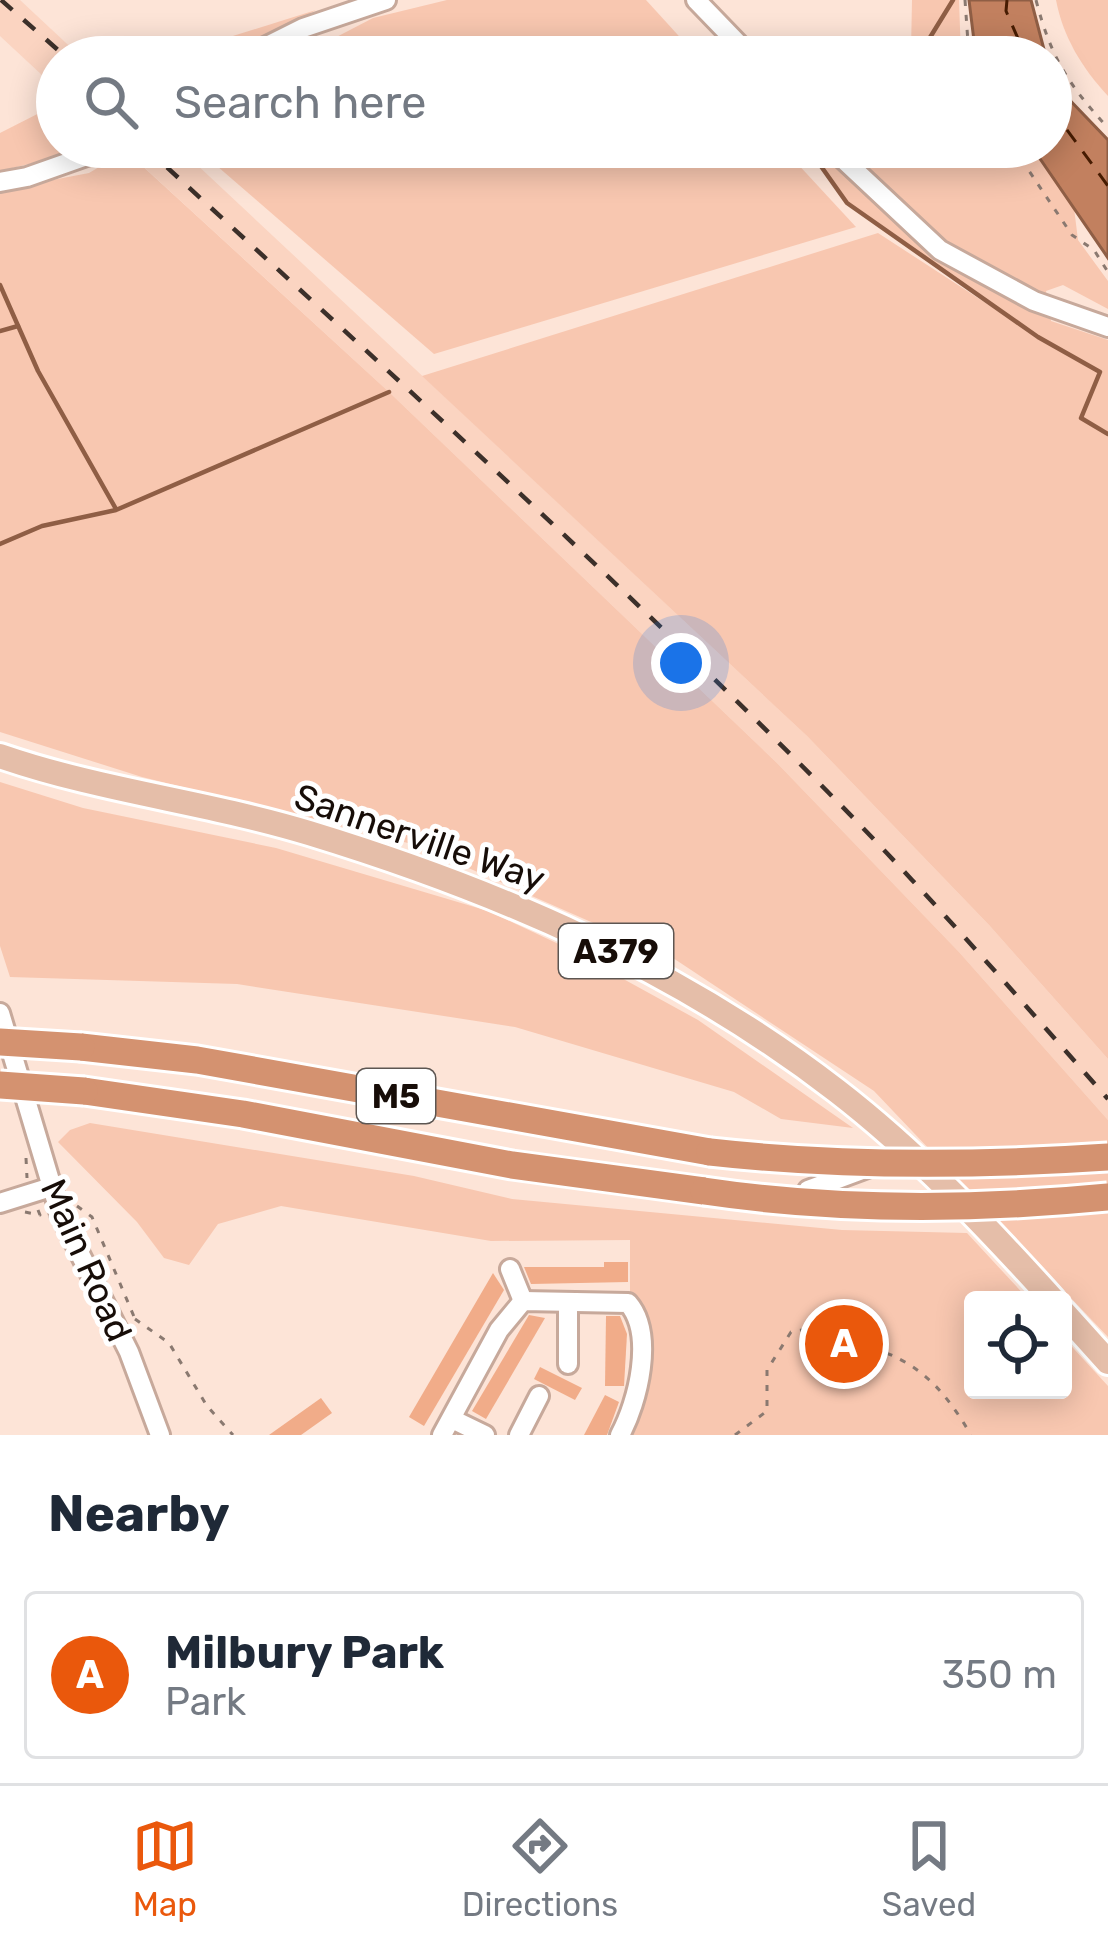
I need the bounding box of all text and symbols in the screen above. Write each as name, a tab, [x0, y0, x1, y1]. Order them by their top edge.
search box	[36, 36, 1072, 168]
icon: search	[78, 69, 144, 135]
text: Search here	[174, 76, 426, 129]
your location	[651, 633, 711, 693]
street label: Sannerville Way	[289, 775, 551, 900]
road number: A379	[559, 924, 673, 978]
road number: M5	[357, 1069, 435, 1123]
street label: Main Road	[32, 1172, 141, 1348]
map controls	[964, 1291, 1072, 1399]
button: locate	[964, 1291, 1072, 1399]
pin: A	[805, 1299, 883, 1389]
text: Nearby	[48, 1483, 230, 1544]
text: Milbury Park	[165, 1626, 444, 1679]
text: A	[76, 1652, 104, 1698]
text: 350 m	[941, 1652, 1057, 1698]
text: Park	[165, 1679, 246, 1725]
tab: Map	[132, 1813, 198, 1924]
tab: Directions	[462, 1813, 618, 1924]
tab: Saved	[882, 1813, 976, 1924]

